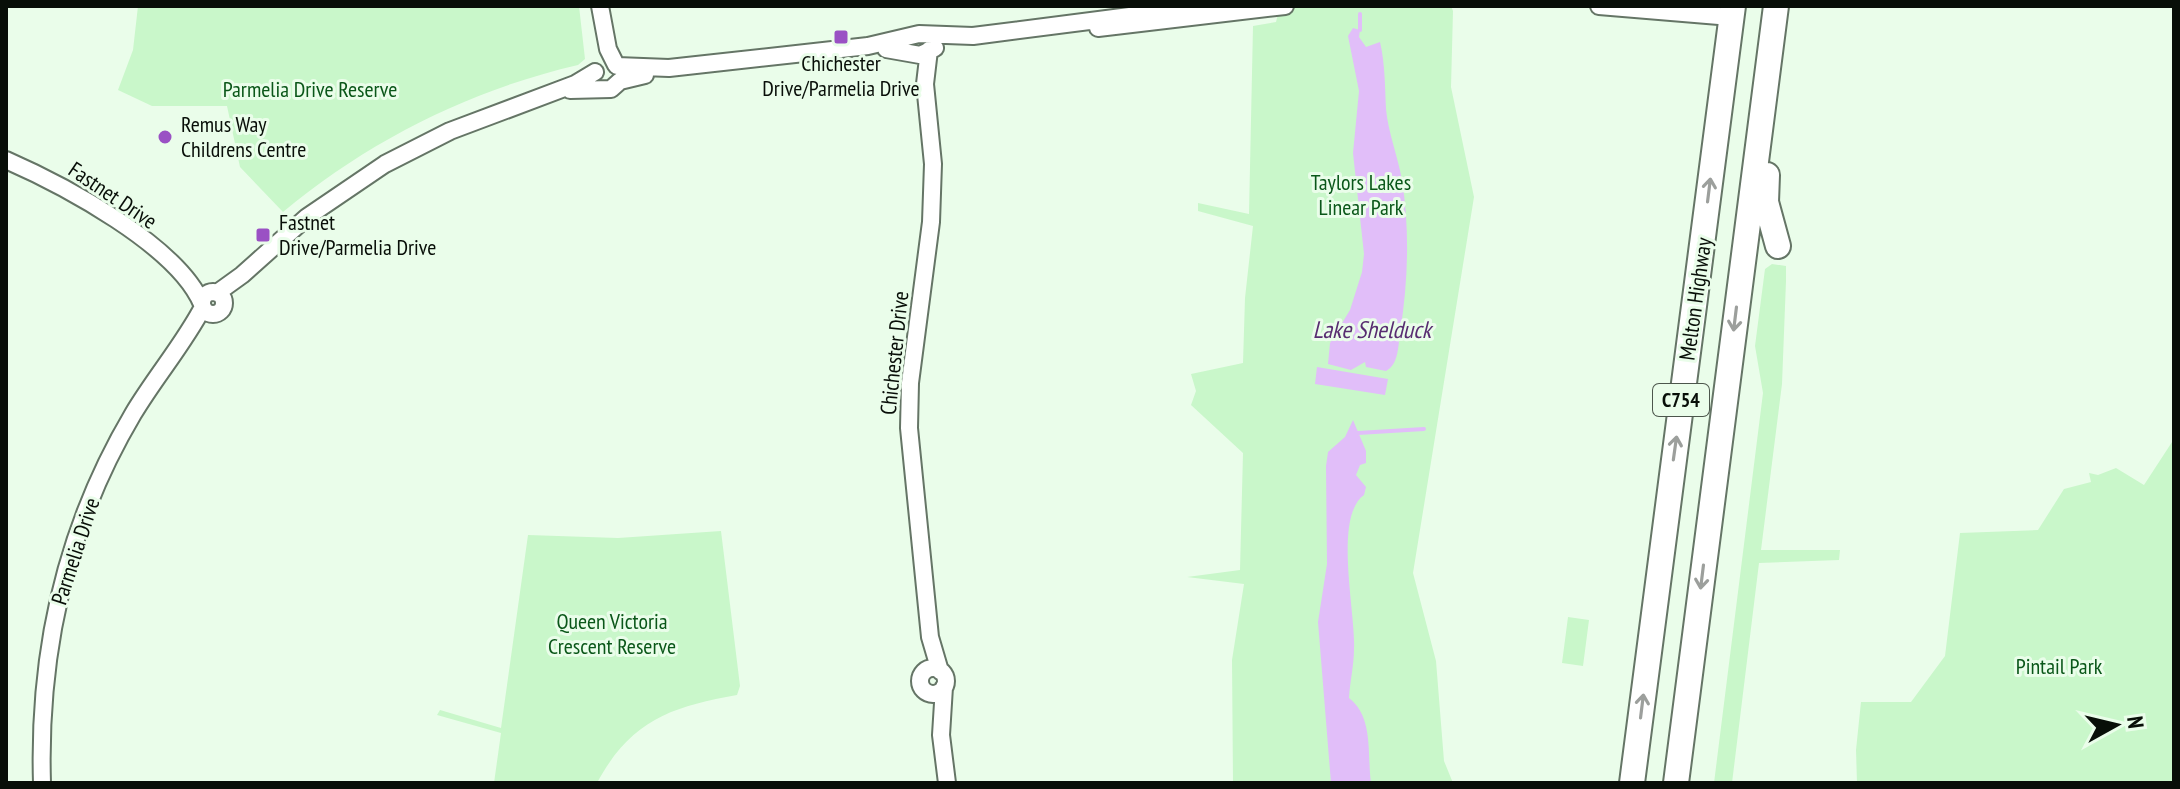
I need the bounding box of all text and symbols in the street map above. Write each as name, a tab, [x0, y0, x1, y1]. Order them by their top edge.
marker: Chichester Drive/Parmelia Drive	[832, 28, 850, 46]
place label: Chichester Drive/Parmelia Drive	[762, 49, 920, 102]
park label: Parmelia Drive Reserve	[223, 75, 397, 103]
place label: Remus Way Childrens Centre	[181, 110, 306, 163]
marker: Remus Way Childrens Centre	[156, 128, 174, 146]
street label: Fastnet Drive	[63, 155, 163, 235]
park label: Taylors Lakes Linear Park	[1311, 168, 1411, 221]
one-way arrow	[1702, 178, 1717, 203]
place label: Fastnet Drive/Parmelia Drive	[279, 208, 436, 261]
marker: Fastnet Drive/Parmelia Drive	[254, 226, 272, 244]
street label: Melton Highway	[1673, 235, 1718, 362]
street label: Chichester Drive	[874, 290, 914, 416]
one-way arrow	[1728, 305, 1743, 332]
water label: Lake Shelduck	[1313, 314, 1434, 345]
road number: C754	[1653, 384, 1709, 416]
one-way arrow	[1668, 436, 1683, 461]
street label: Parmelia Drive	[45, 494, 105, 608]
one-way arrow	[1695, 563, 1710, 590]
park label: Queen Victoria Crescent Reserve	[548, 607, 676, 660]
park label: Pintail Park	[2016, 652, 2103, 680]
north arrow	[2076, 685, 2156, 765]
one-way arrow	[1635, 693, 1650, 719]
text: N	[2121, 714, 2150, 730]

